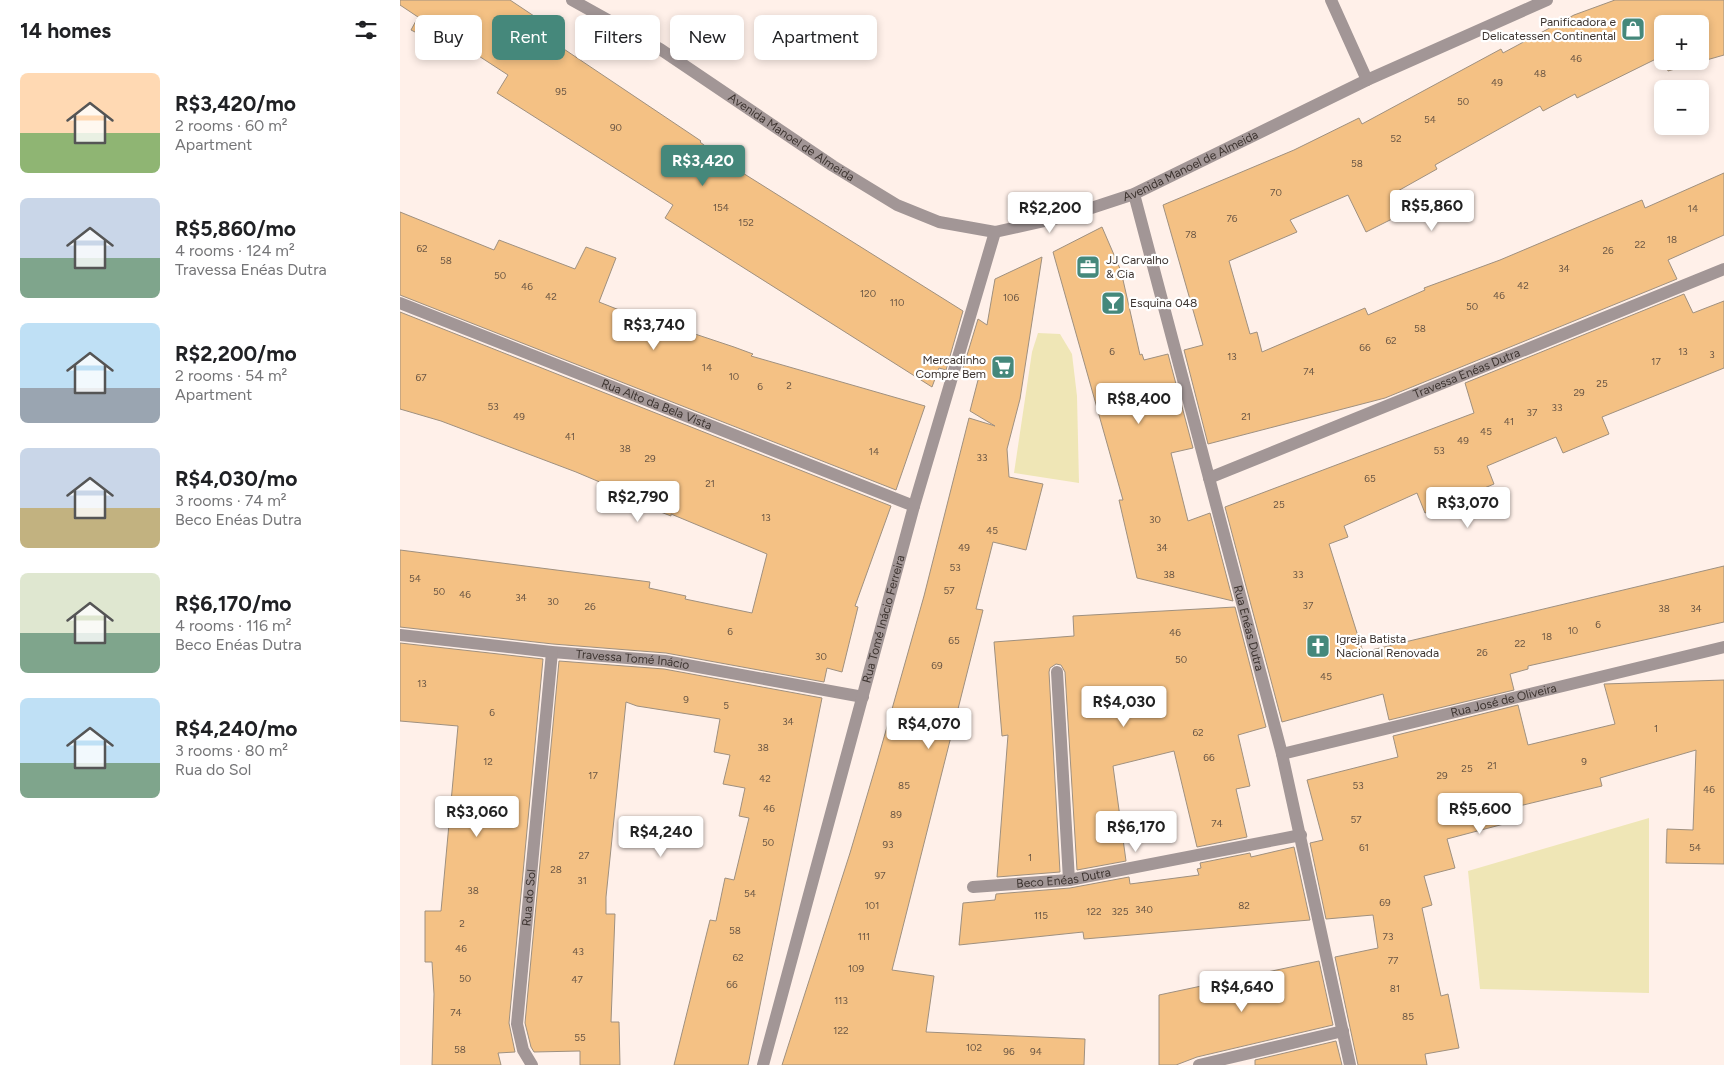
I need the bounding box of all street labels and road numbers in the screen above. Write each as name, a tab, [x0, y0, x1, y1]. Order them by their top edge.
street label: Avenida Manoel de Almeida	[726, 90, 857, 184]
street label: Avenida Manoel de Almeida	[1121, 127, 1260, 204]
street label: Travessa Enéas Dutra	[1411, 346, 1522, 401]
street label: Rua Alto da Bela Vista	[599, 376, 714, 433]
street label: Rua Tomé Inácio Ferreira	[860, 553, 907, 684]
street label: Rua Enéas Dutra	[1231, 584, 1267, 672]
street label: Travessa Tomé Inácio	[575, 647, 691, 672]
street label: Rua José de Oliveira	[1449, 681, 1558, 720]
street label: Beco Enéas Dutra	[1016, 865, 1112, 891]
street label: Rua do Sol	[519, 869, 539, 927]

